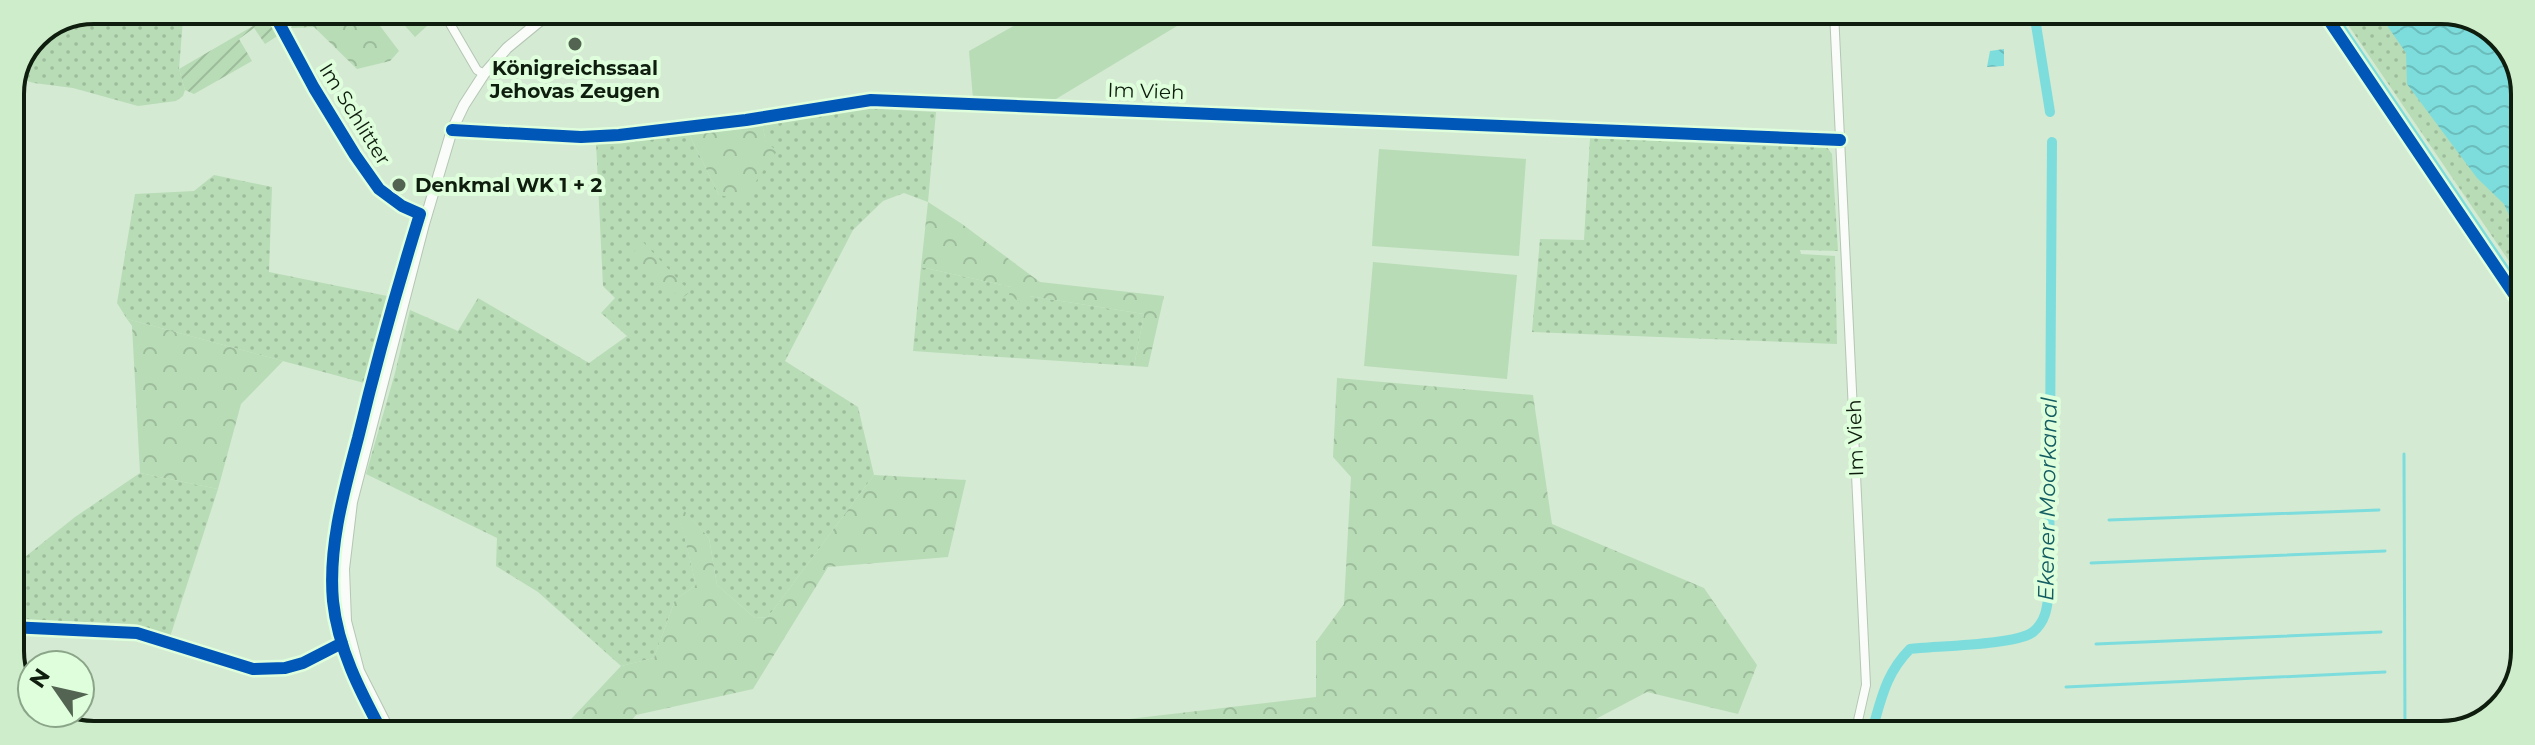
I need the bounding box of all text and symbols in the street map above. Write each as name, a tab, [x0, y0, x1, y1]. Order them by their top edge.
marker: Königreichssaal Jehovas Zeugen	[566, 35, 584, 53]
place label: Königreichssaal Jehovas Zeugen	[489, 56, 660, 103]
street label: Im Schlitter	[314, 59, 396, 169]
street label: Im Vieh	[1107, 78, 1185, 104]
place label: Denkmal WK 1 + 2	[415, 173, 603, 197]
marker: Denkmal WK 1 + 2	[390, 176, 408, 194]
water label: Ekener Moorkanal	[2032, 397, 2063, 601]
street label: Im Vieh	[1842, 399, 1868, 477]
north arrow	[16, 649, 96, 729]
text: N	[24, 663, 56, 693]

